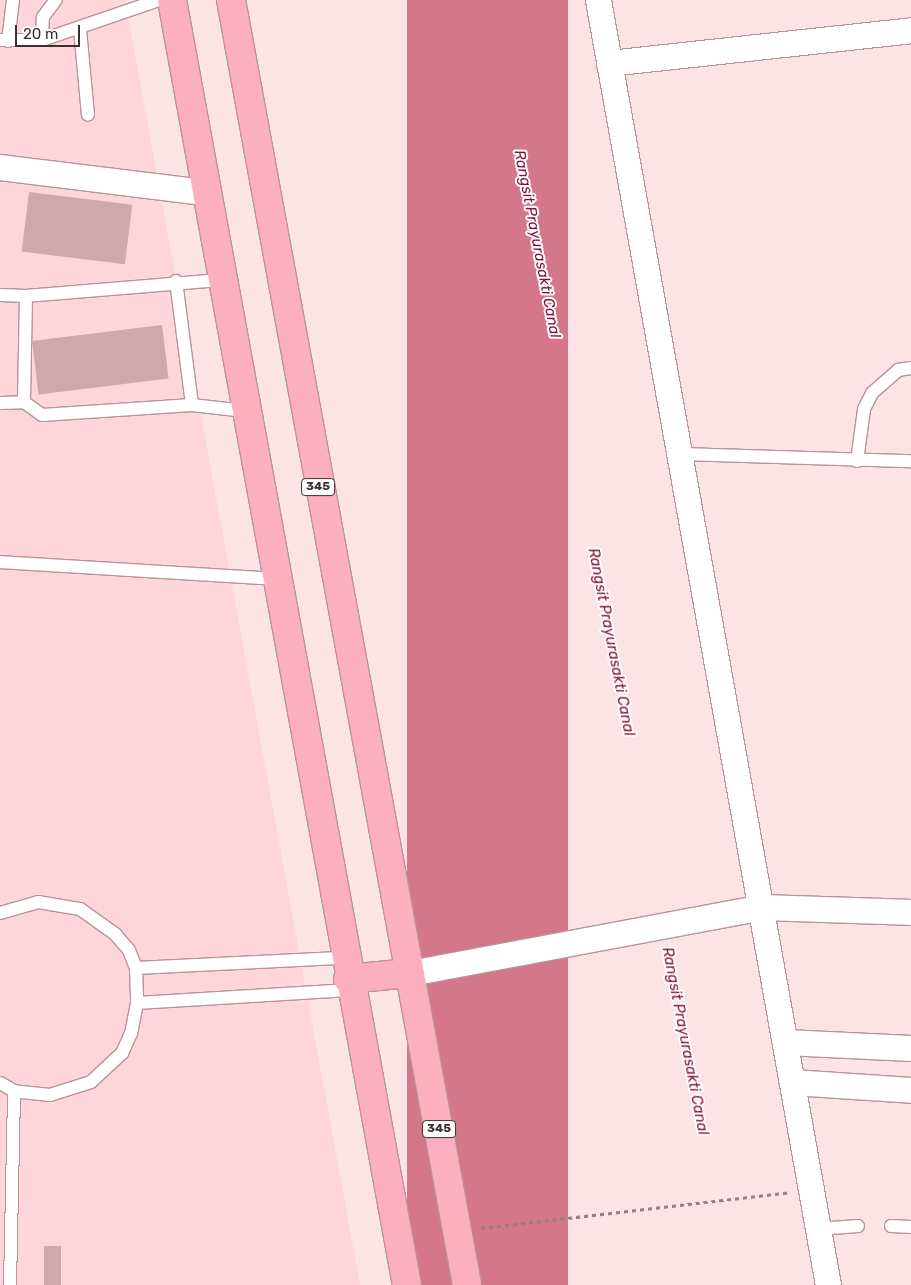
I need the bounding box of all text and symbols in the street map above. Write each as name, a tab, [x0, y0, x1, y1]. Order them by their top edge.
scale bar	[18, 15, 82, 47]
text: 20 m	[23, 25, 58, 43]
water label: Rangsit Prayurasakti Canal	[510, 148, 564, 340]
road number: 345	[300, 478, 336, 497]
water label: Rangsit Prayurasakti Canal	[584, 546, 638, 738]
water label: Rangsit Prayurasakti Canal	[658, 945, 712, 1137]
road number: 345	[422, 1120, 456, 1138]

